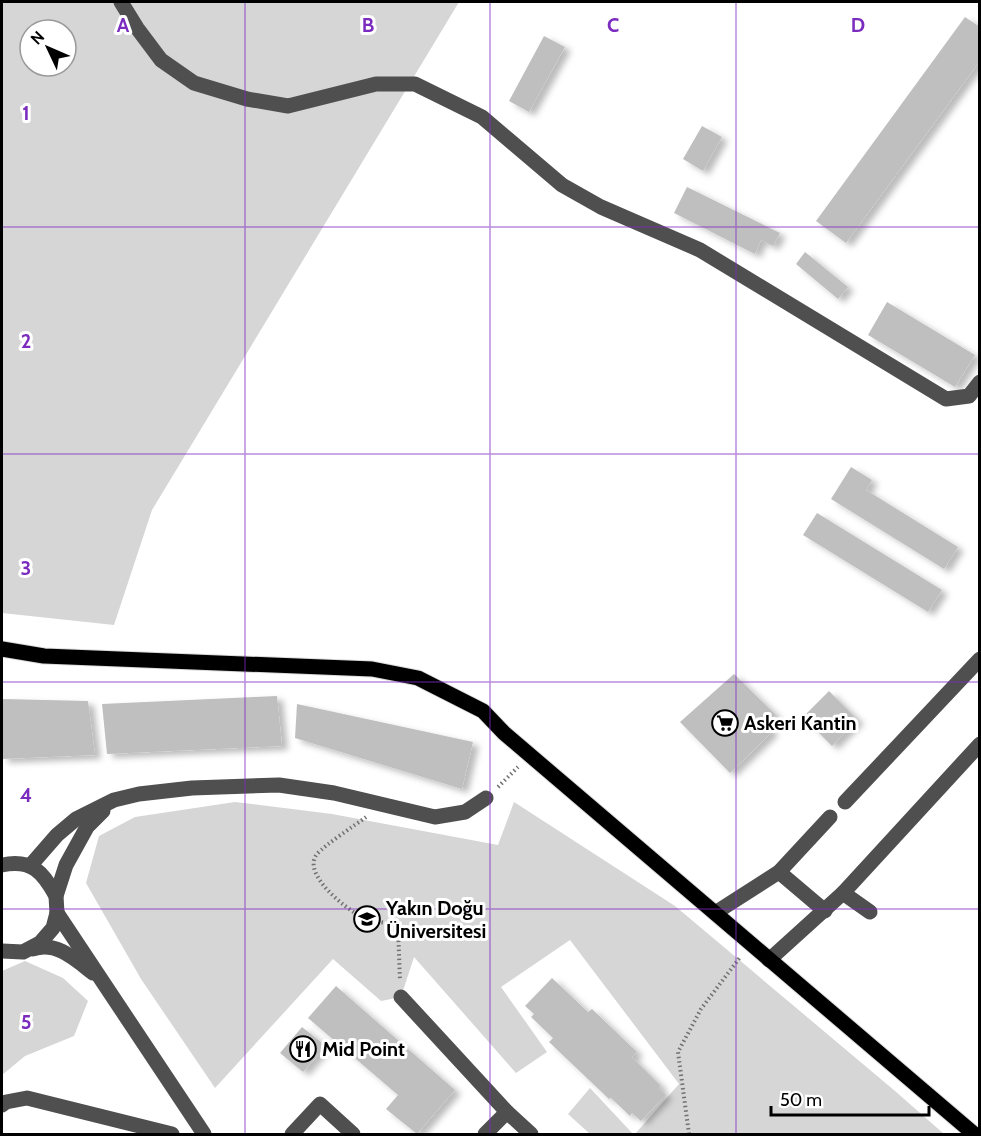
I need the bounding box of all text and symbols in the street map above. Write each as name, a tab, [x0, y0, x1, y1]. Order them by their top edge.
text: A	[117, 13, 130, 37]
text: B	[362, 13, 374, 37]
text: C	[607, 13, 619, 37]
text: D	[851, 13, 865, 37]
north arrow	[18, 18, 78, 78]
text: N	[27, 27, 48, 49]
text: 1	[22, 101, 30, 125]
text: 2	[21, 329, 31, 353]
text: 3	[21, 556, 31, 580]
supermarket icon: Askeri Kantin	[710, 708, 740, 738]
place label: Askeri Kantin	[744, 711, 856, 735]
text: 4	[20, 783, 32, 807]
place label: Yakın Doğu Üniversitesi	[385, 896, 486, 943]
school or university icon: Yakın Doğu Üniversitesi	[352, 904, 382, 934]
text: 5	[21, 1010, 31, 1034]
restaurant icon: Mid Point	[288, 1034, 318, 1064]
place label: Mid Point	[322, 1037, 405, 1061]
scale bar	[771, 1079, 928, 1117]
text: 50 m	[780, 1089, 822, 1111]

